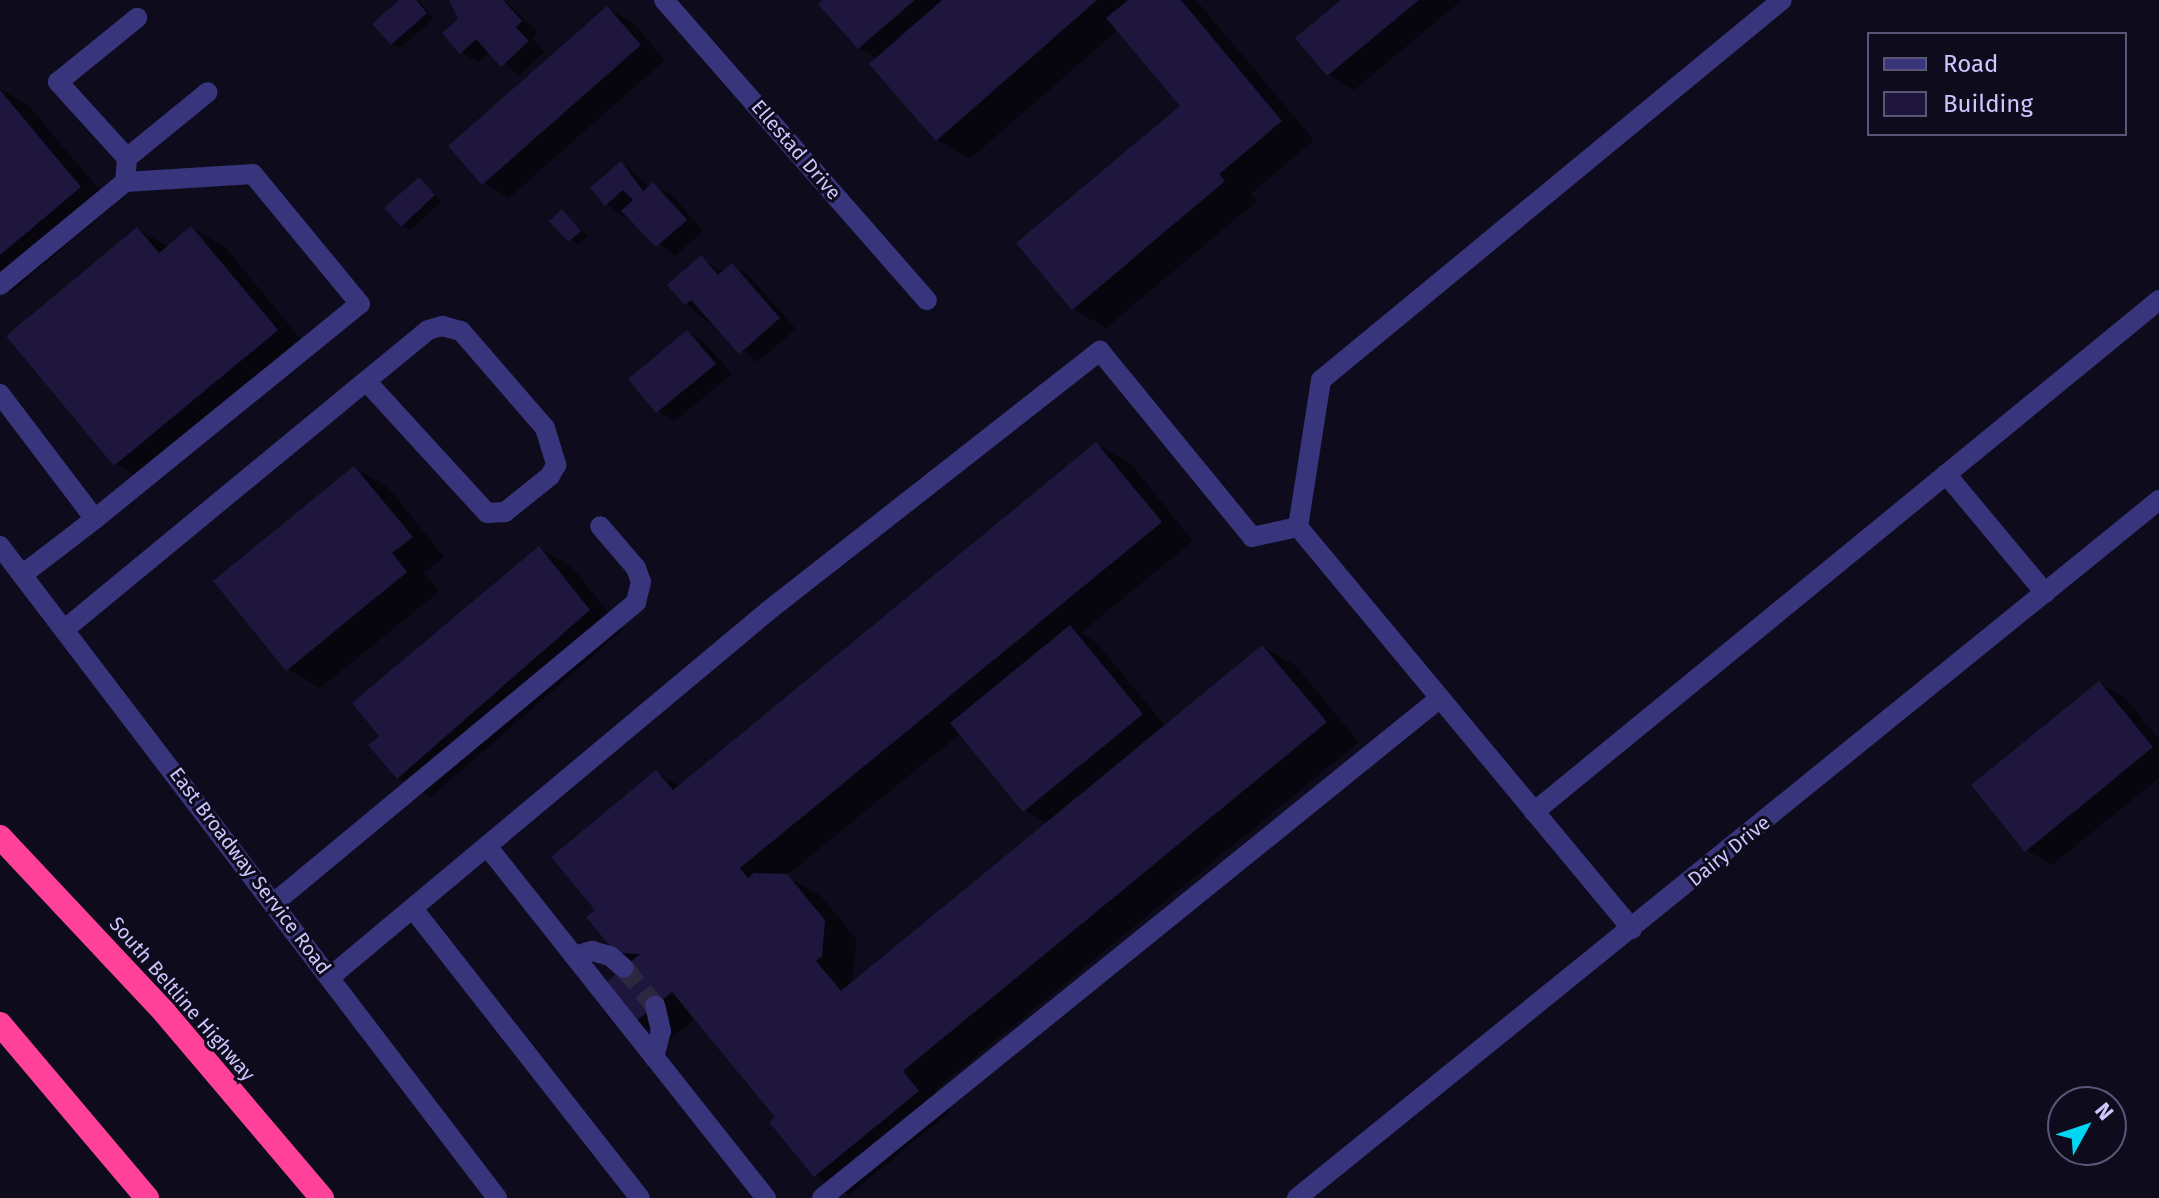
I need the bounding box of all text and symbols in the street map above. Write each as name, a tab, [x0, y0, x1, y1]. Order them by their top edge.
legend	[1867, 32, 2127, 136]
text: Road	[1943, 50, 1998, 78]
text: Building	[1943, 90, 2033, 118]
street label: Ellestad Drive	[746, 95, 846, 205]
street label: East Broadway Service Road	[164, 763, 336, 979]
street label: Dairy Drive	[1683, 811, 1775, 891]
street label: South Beltline Highway	[104, 912, 260, 1086]
north arrow	[2047, 1086, 2127, 1166]
text: N	[2089, 1097, 2119, 1126]

